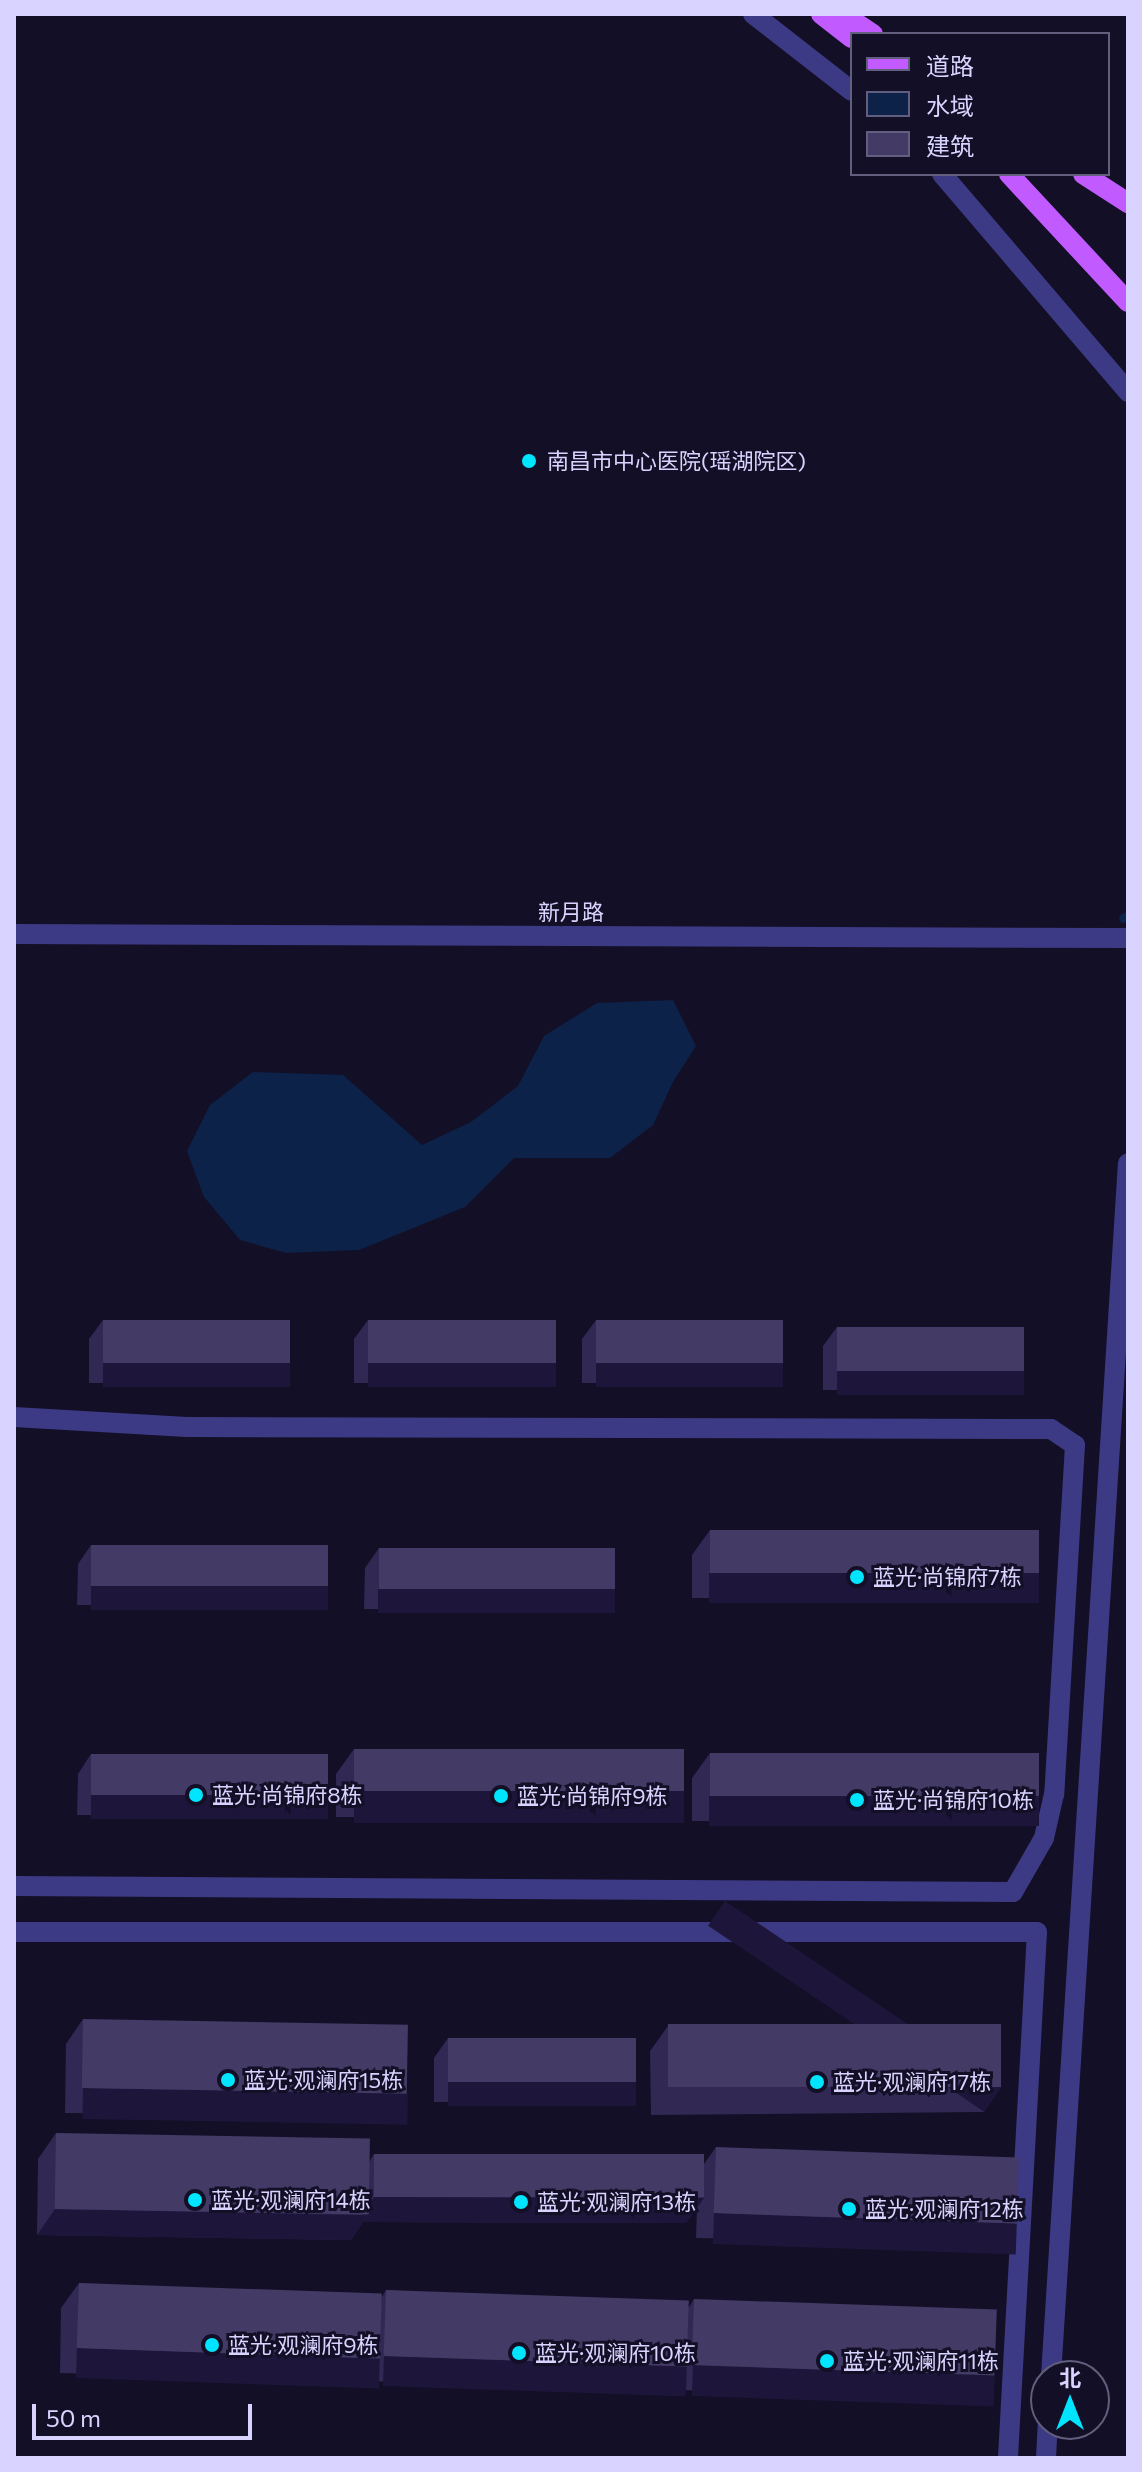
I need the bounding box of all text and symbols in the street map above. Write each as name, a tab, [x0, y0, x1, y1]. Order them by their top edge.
legend	[850, 32, 1110, 176]
text: 道路	[926, 51, 974, 80]
text: 水域	[926, 91, 974, 120]
text: 建筑	[926, 131, 974, 160]
place label: 南昌市中心医院(瑶湖院区)	[547, 448, 806, 474]
marker: 南昌市中心医院(瑶湖院区)	[518, 450, 540, 472]
street label: 新月路	[538, 899, 604, 925]
place label: 蓝光·尚锦府7栋	[873, 1564, 1022, 1590]
marker: 蓝光·尚锦府7栋	[848, 1568, 866, 1586]
place label: 蓝光·尚锦府8栋	[212, 1782, 363, 1808]
place label: 蓝光·尚锦府9栋	[517, 1783, 668, 1809]
marker: 蓝光·尚锦府8栋	[187, 1786, 205, 1804]
marker: 蓝光·尚锦府9栋	[492, 1787, 510, 1805]
place label: 蓝光·尚锦府10栋	[873, 1787, 1034, 1813]
marker: 蓝光·尚锦府10栋	[848, 1791, 866, 1809]
place label: 蓝光·观澜府15栋	[244, 2067, 403, 2093]
place label: 蓝光·观澜府17栋	[833, 2069, 991, 2095]
marker: 蓝光·观澜府15栋	[219, 2071, 237, 2089]
marker: 蓝光·观澜府17栋	[808, 2073, 826, 2091]
place label: 蓝光·观澜府14栋	[211, 2187, 371, 2213]
place label: 蓝光·观澜府13栋	[537, 2189, 696, 2215]
marker: 蓝光·观澜府14栋	[186, 2191, 204, 2209]
marker: 蓝光·观澜府13栋	[512, 2193, 530, 2211]
place label: 蓝光·观澜府12栋	[865, 2196, 1024, 2222]
marker: 蓝光·观澜府12栋	[840, 2200, 858, 2218]
place label: 蓝光·观澜府9栋	[228, 2332, 379, 2358]
marker: 蓝光·观澜府9栋	[203, 2336, 221, 2354]
place label: 蓝光·观澜府10栋	[535, 2340, 696, 2366]
marker: 蓝光·观澜府10栋	[510, 2344, 528, 2362]
place label: 蓝光·观澜府11栋	[843, 2348, 999, 2374]
marker: 蓝光·观澜府11栋	[818, 2352, 836, 2370]
north arrow	[1030, 2360, 1110, 2440]
text: 北	[1059, 2364, 1081, 2391]
scale bar	[36, 2388, 256, 2438]
text: 50 m	[46, 2403, 101, 2432]

